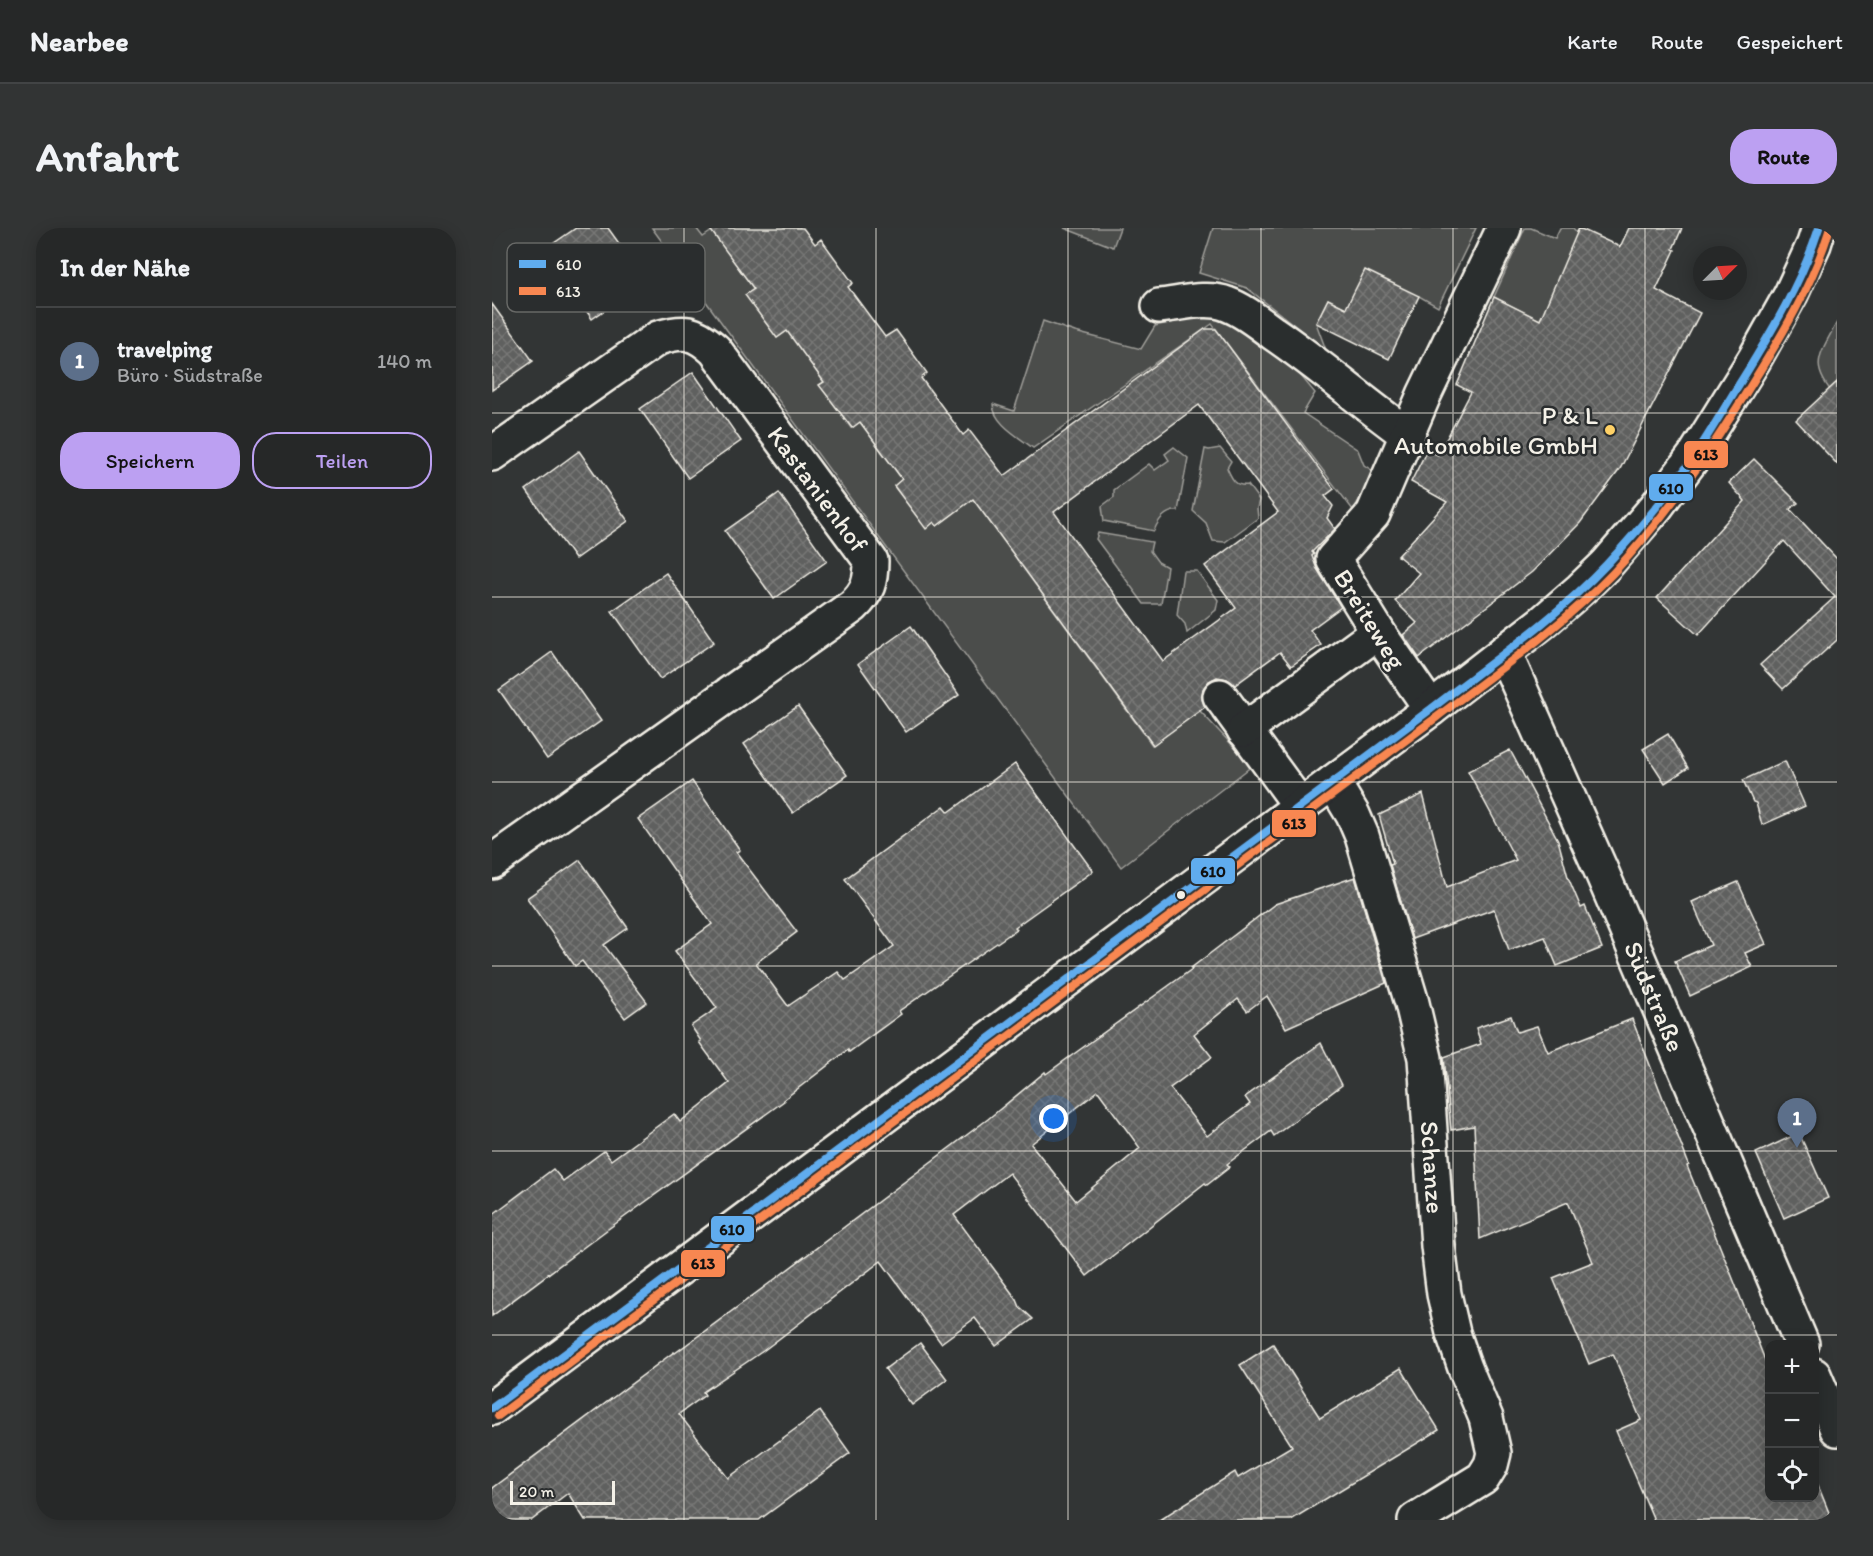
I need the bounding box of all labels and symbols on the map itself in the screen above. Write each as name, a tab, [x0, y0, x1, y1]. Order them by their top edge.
legend	[507, 243, 705, 312]
north arrow	[1693, 246, 1747, 300]
text: 610	[556, 255, 582, 274]
text: 613	[556, 282, 581, 301]
place label: P & L Automobile GmbH	[1394, 399, 1598, 461]
street label: Kastanienhof	[761, 420, 875, 559]
marker: P & L Automobile GmbH	[1603, 423, 1617, 437]
line badge: 613	[1683, 440, 1729, 469]
text: 613	[1694, 445, 1719, 464]
line badge: 610	[1648, 473, 1694, 502]
text: 610	[1658, 479, 1684, 498]
street label: Breiteweg	[1327, 563, 1414, 675]
line badge: 613	[1271, 809, 1317, 838]
text: 613	[1282, 814, 1307, 833]
line badge: 610	[1190, 857, 1236, 885]
text: 610	[1200, 862, 1226, 881]
unlabelled marker	[1175, 889, 1187, 901]
street label: Südstraße	[1617, 936, 1692, 1057]
pin: 1	[1778, 1098, 1816, 1148]
your location	[1039, 1104, 1068, 1133]
street label: Schanze	[1413, 1120, 1452, 1215]
line badge: 610	[710, 1215, 755, 1243]
text: 610	[719, 1220, 745, 1239]
line badge: 613	[680, 1249, 726, 1278]
text: 613	[691, 1254, 716, 1273]
scale bar	[510, 1478, 615, 1506]

